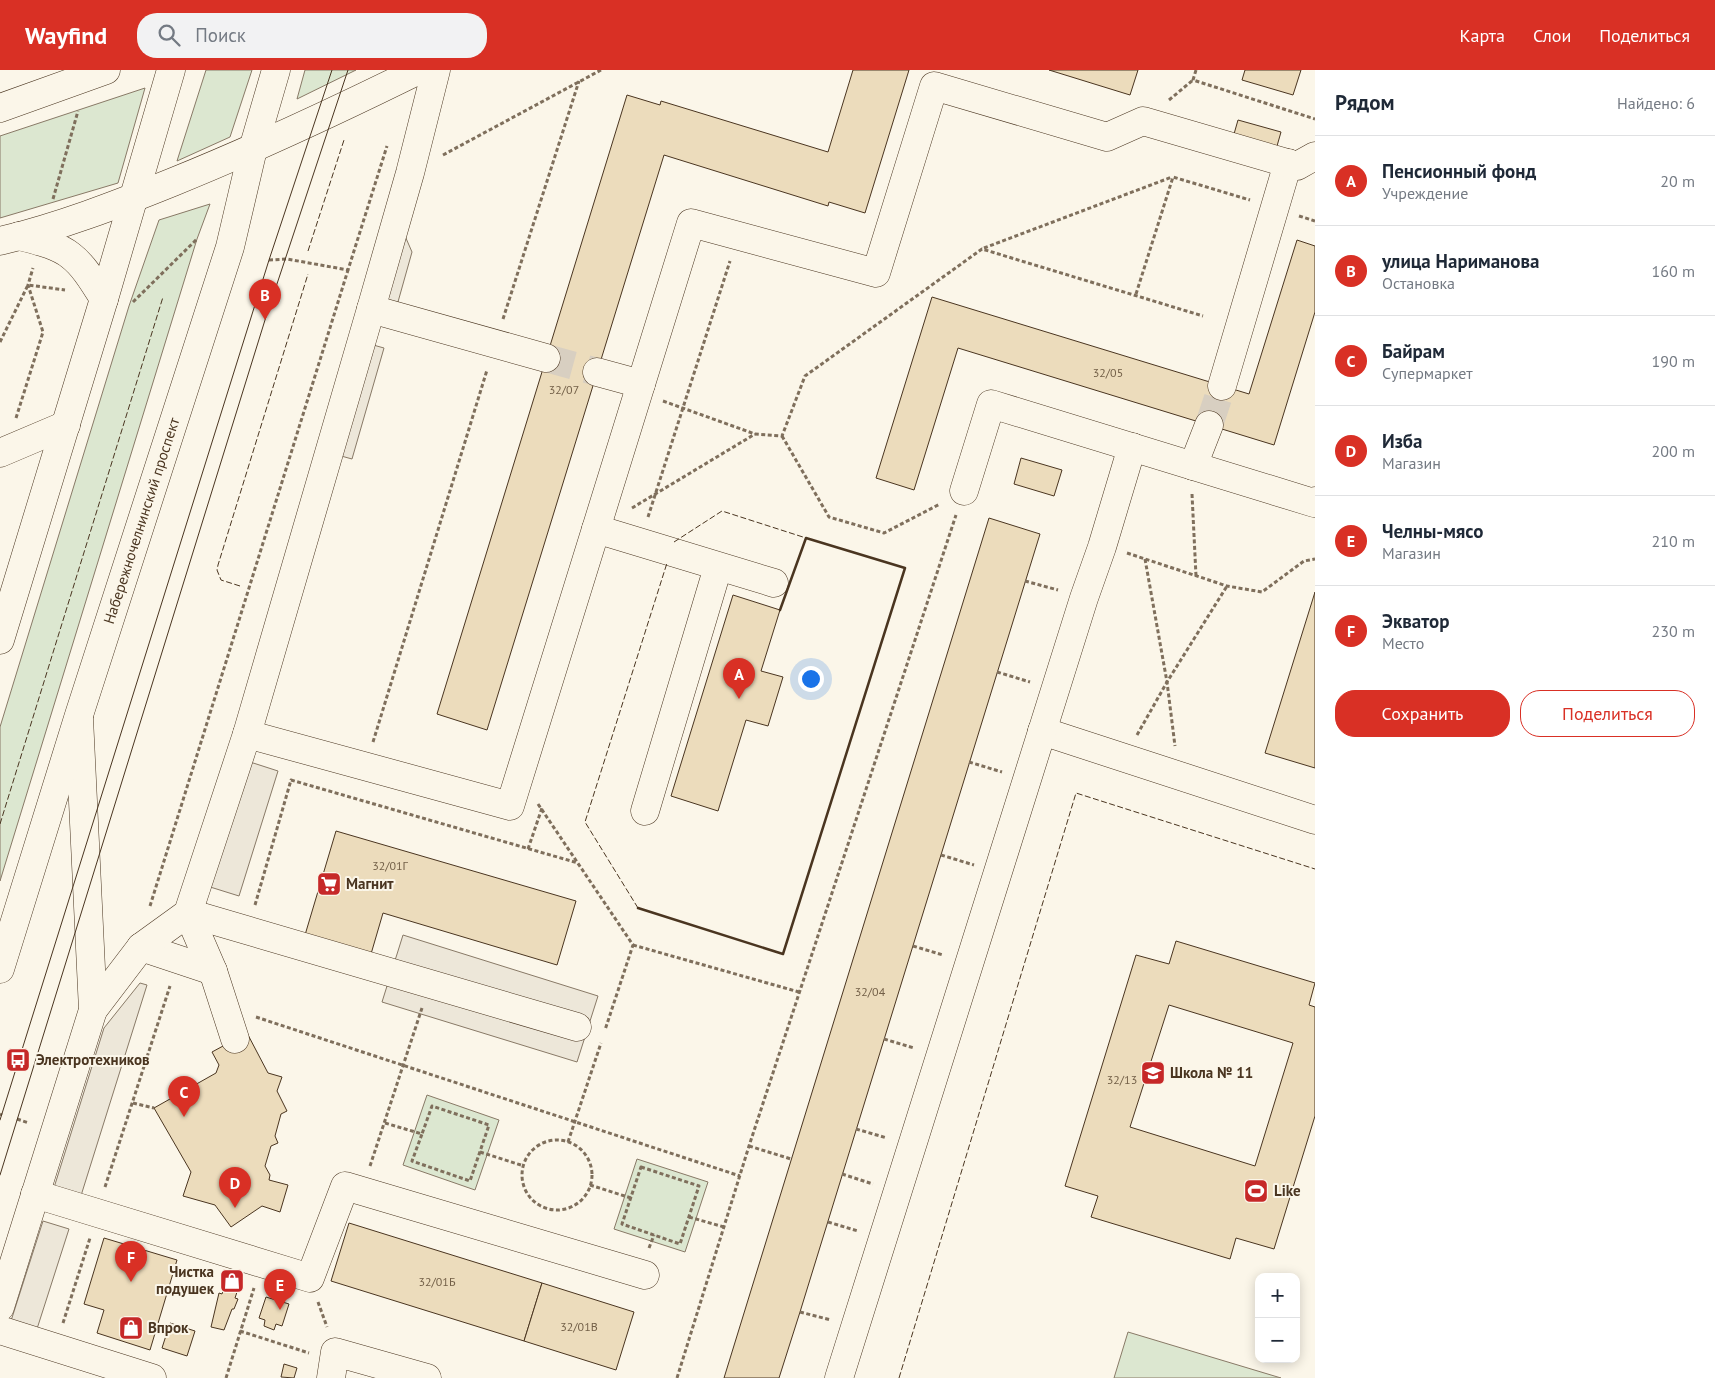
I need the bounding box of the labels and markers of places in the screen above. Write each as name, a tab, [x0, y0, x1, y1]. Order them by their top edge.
pin: B	[249, 279, 281, 320]
pin: A	[723, 658, 755, 699]
supermarket icon: Магнит	[316, 871, 342, 897]
place label: Магнит	[346, 874, 394, 893]
bus stop icon: Электротехников	[5, 1047, 31, 1073]
place label: Электротехников	[36, 1050, 150, 1069]
school or university icon: Школа № 11	[1140, 1060, 1166, 1086]
place label: Школа № 11	[1170, 1063, 1253, 1082]
pin: C	[168, 1076, 200, 1117]
pin: D	[219, 1167, 251, 1208]
sports icon: Like	[1243, 1178, 1269, 1204]
place label: Like	[1274, 1181, 1301, 1200]
pin: F	[115, 1241, 147, 1282]
place label: Чистка подушек	[156, 1262, 215, 1298]
shop icon: Чистка подушек	[219, 1268, 245, 1294]
pin: E	[264, 1269, 296, 1310]
shop icon: Впрок	[118, 1315, 144, 1341]
place label: Впрок	[148, 1318, 189, 1337]

